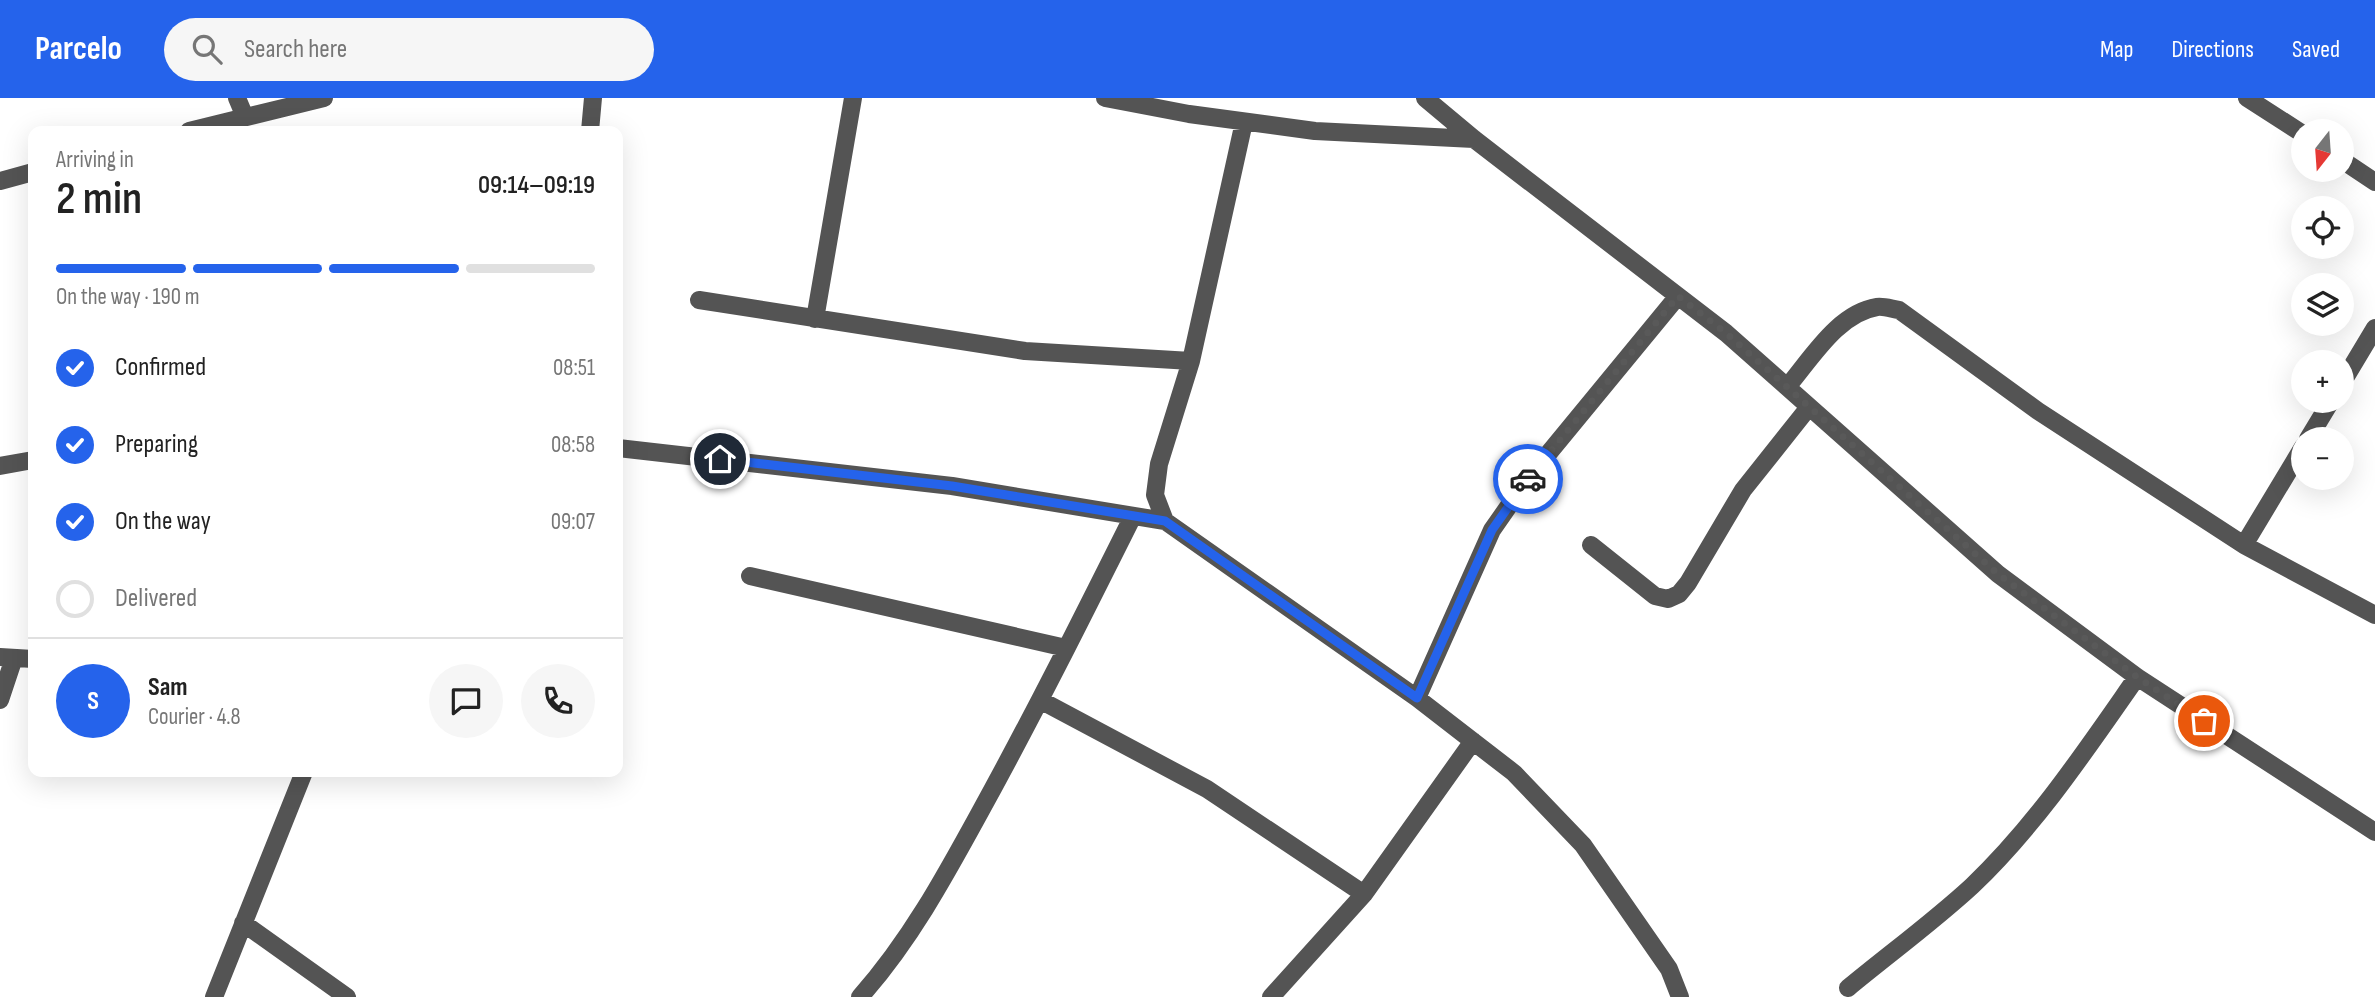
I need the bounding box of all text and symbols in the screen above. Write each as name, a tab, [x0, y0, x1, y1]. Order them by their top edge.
search box	[164, 18, 654, 81]
text: Parcelo	[35, 29, 122, 69]
icon: search	[188, 30, 226, 68]
text: Search here	[244, 34, 347, 65]
text: Map	[2100, 35, 2133, 64]
text: Directions	[2171, 35, 2254, 64]
text: Saved	[2292, 35, 2340, 64]
north arrow	[2291, 119, 2354, 182]
map controls	[2291, 119, 2354, 490]
text: Arriving in	[56, 146, 134, 174]
text: 09:14–09:19	[478, 170, 595, 201]
text: 2 min	[56, 172, 142, 227]
button: locate	[2291, 196, 2354, 259]
button: layers	[2291, 273, 2354, 336]
text: On the way · 190 m	[56, 283, 199, 311]
icon: check	[56, 349, 94, 387]
button: +	[2291, 350, 2354, 413]
text: Confirmed	[115, 352, 206, 383]
text: 08:51	[553, 354, 595, 382]
icon: check	[56, 426, 94, 464]
button: −	[2291, 427, 2354, 490]
text: Preparing	[115, 429, 198, 460]
pin	[690, 429, 750, 489]
text: 08:58	[551, 431, 595, 459]
icon: home	[701, 440, 739, 478]
courier	[1493, 444, 1563, 514]
icon: car	[1509, 460, 1547, 498]
icon: check	[56, 503, 94, 541]
text: On the way	[115, 506, 211, 537]
text: 09:07	[551, 508, 595, 536]
text: Delivered	[115, 583, 197, 614]
button: chat	[429, 664, 503, 738]
button: phone	[521, 664, 595, 738]
text: Sam	[148, 672, 188, 703]
text: S	[87, 686, 99, 717]
pin	[2174, 691, 2234, 751]
icon: bag	[2185, 702, 2223, 740]
text: Courier · 4.8	[148, 703, 241, 731]

